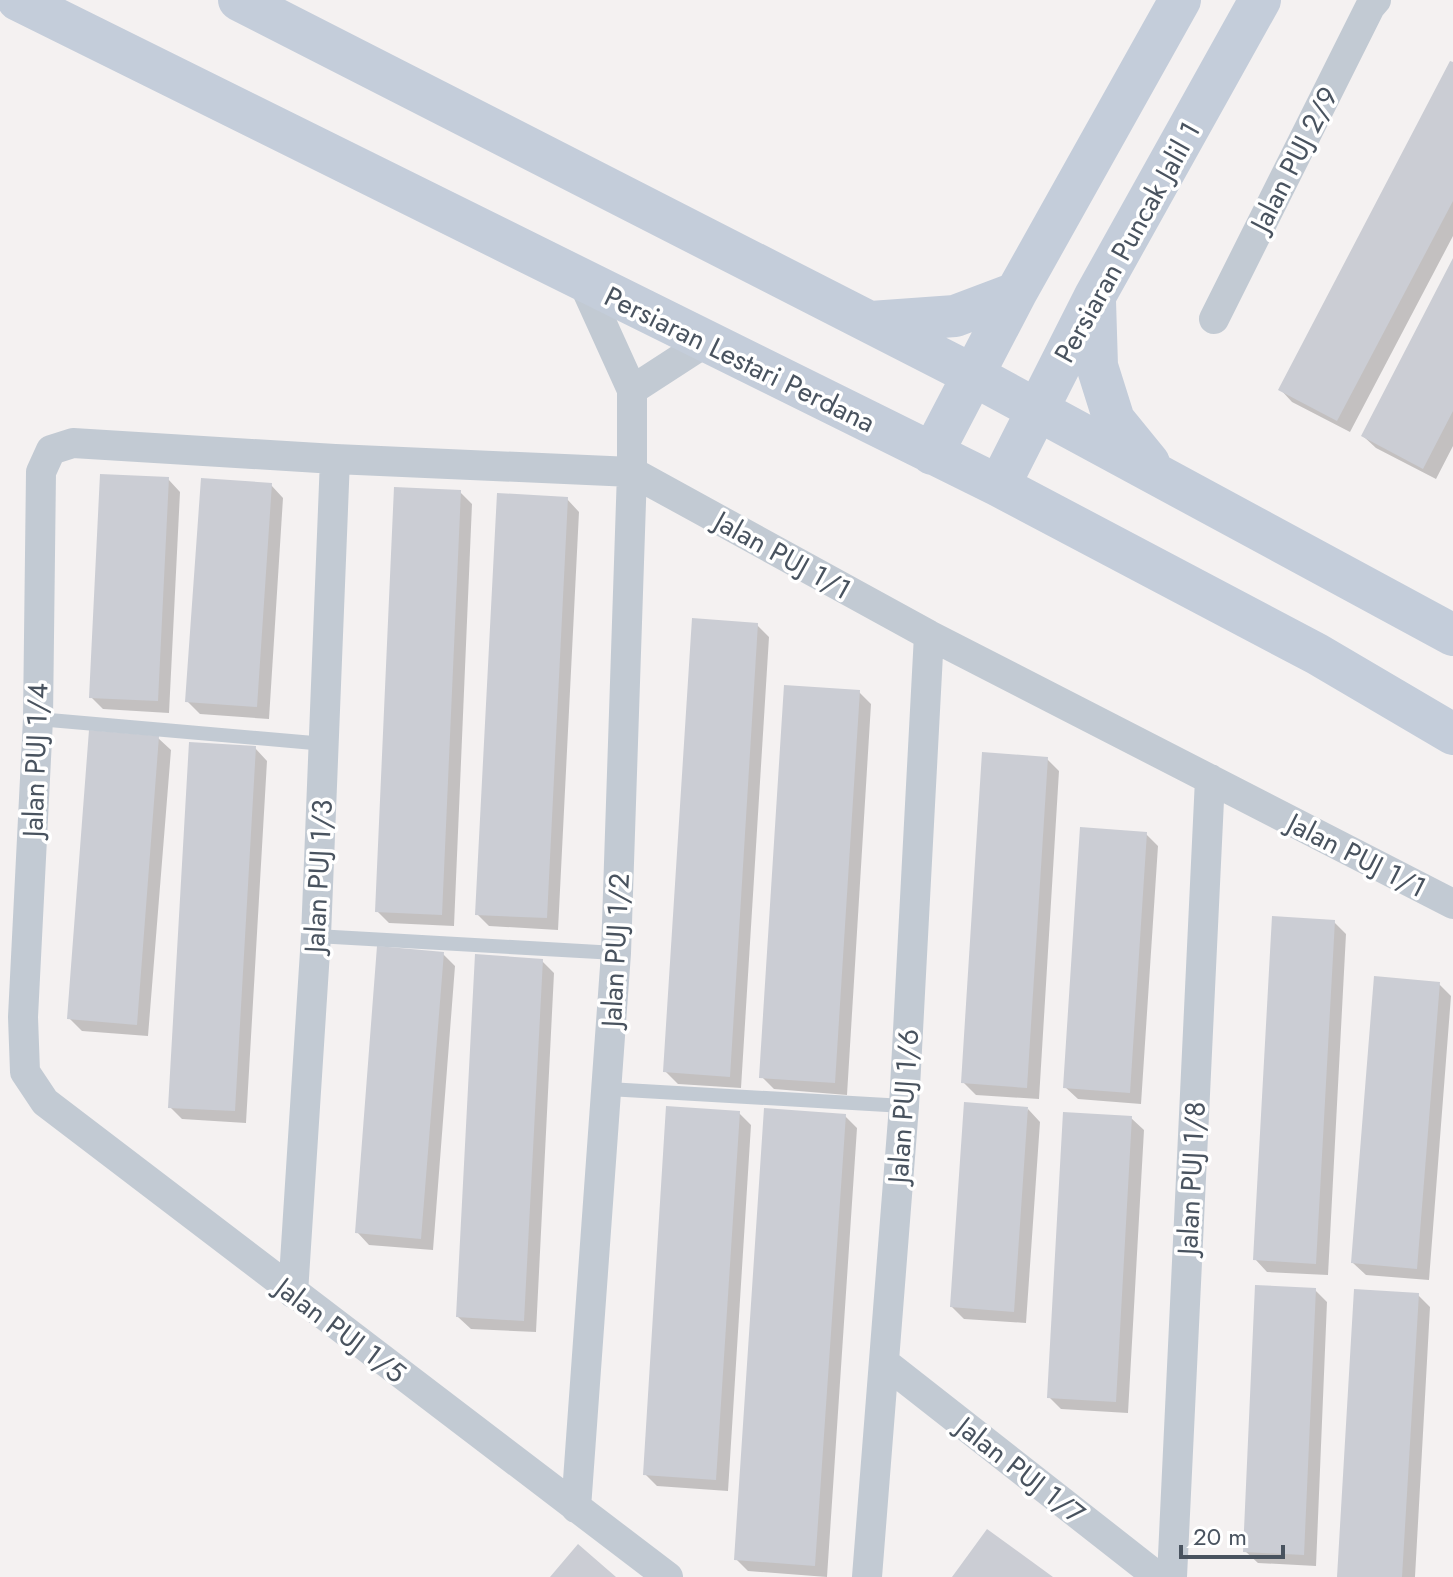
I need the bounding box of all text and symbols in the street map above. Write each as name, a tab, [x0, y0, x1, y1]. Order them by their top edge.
street label: Jalan PUJ 2/9	[1239, 80, 1349, 242]
street label: Persiaran Puncak Jalil 1	[1044, 114, 1211, 370]
street label: Persiaran Lestari Perdana	[597, 276, 882, 443]
street label: Jalan PUJ 1/1	[703, 499, 859, 610]
street label: Jalan PUJ 1/4	[12, 682, 59, 842]
street label: Jalan PUJ 1/3	[294, 798, 343, 958]
street label: Jalan PUJ 1/1	[1277, 801, 1433, 908]
street label: Jalan PUJ 1/2	[591, 872, 640, 1032]
street label: Jalan PUJ 1/6	[877, 1028, 929, 1188]
street label: Jalan PUJ 1/8	[1167, 1100, 1216, 1260]
street label: Jalan PUJ 1/5	[264, 1265, 415, 1393]
street label: Jalan PUJ 1/7	[945, 1405, 1094, 1534]
scale bar	[1181, 1509, 1283, 1559]
text: 20 m	[1193, 1519, 1247, 1554]

